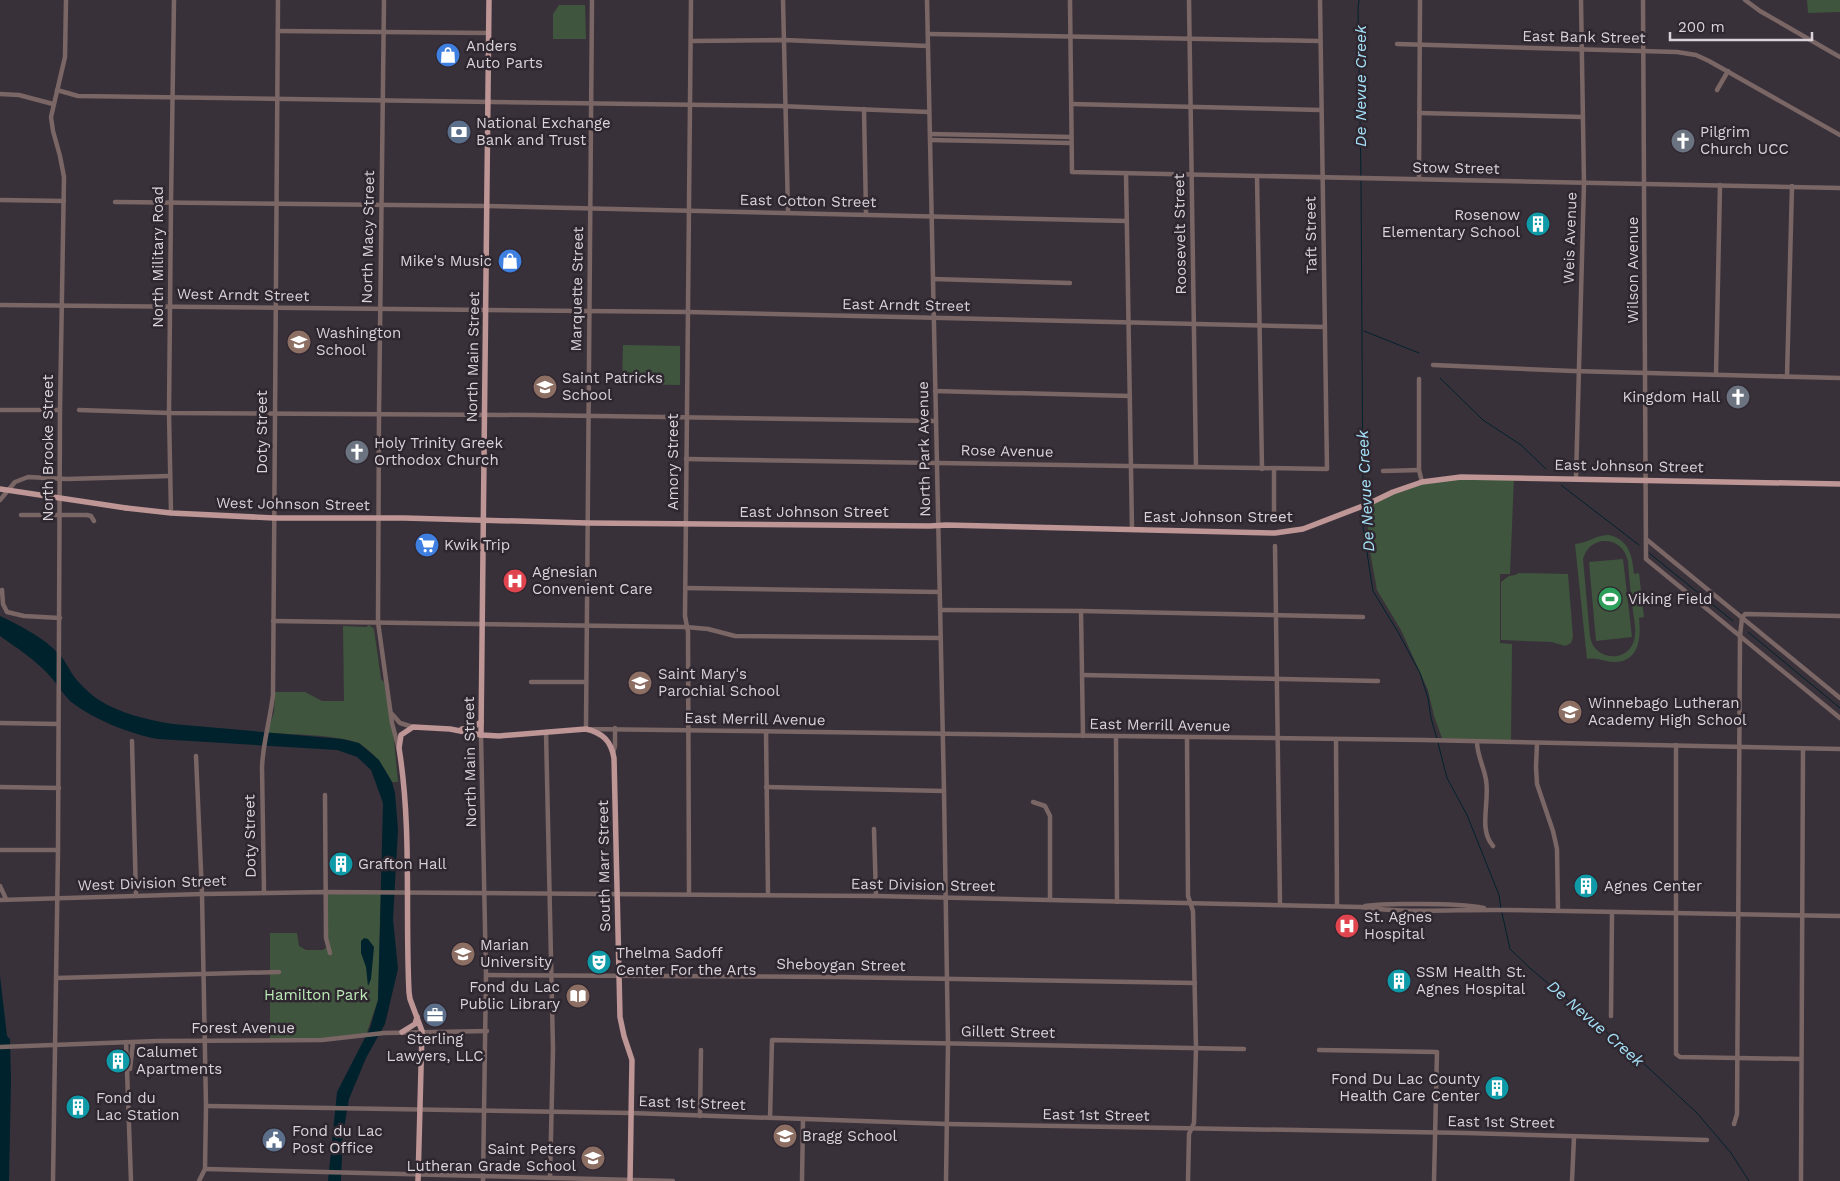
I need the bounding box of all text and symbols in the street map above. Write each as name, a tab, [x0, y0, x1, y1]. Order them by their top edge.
scale bar	[1670, 10, 1812, 42]
text: 200 m	[1678, 18, 1725, 36]
water label: De Nevue Creek	[1351, 24, 1370, 147]
street label: East Bank Street	[1522, 27, 1647, 47]
place label: Anders Auto Parts	[466, 37, 543, 72]
shop icon: Anders Auto Parts	[435, 42, 461, 68]
place label: National Exchange Bank and Trust	[476, 114, 611, 149]
bank icon: National Exchange Bank and Trust	[446, 119, 472, 145]
place label: Pilgrim Church UCC	[1700, 123, 1789, 158]
church icon: Pilgrim Church UCC	[1670, 128, 1696, 154]
street label: Stow Street	[1412, 158, 1500, 178]
street label: North Macy Street	[358, 170, 378, 304]
street label: Roosevelt Street	[1170, 172, 1190, 295]
street label: North Military Road	[149, 186, 167, 328]
street label: East Cotton Street	[740, 191, 877, 211]
street label: Weis Avenue	[1559, 192, 1581, 284]
street label: Taft Street	[1301, 195, 1321, 274]
place label: Rosenow Elementary School	[1382, 206, 1520, 241]
building icon: Rosenow Elementary School	[1525, 211, 1551, 237]
street label: Wilson Avenue	[1624, 217, 1642, 323]
street label: Marquette Street	[567, 226, 587, 352]
shop icon: Mike's Music	[497, 248, 523, 274]
place label: Mike's Music	[400, 252, 492, 270]
street label: West Arndt Street	[177, 285, 310, 305]
street label: North Main Street	[463, 291, 483, 423]
street label: East Arndt Street	[842, 295, 971, 315]
place label: Washington School	[316, 324, 401, 359]
school or university icon: Washington School	[286, 329, 312, 355]
place label: Saint Patricks School	[562, 369, 663, 404]
street label: North Brooke Street	[39, 374, 57, 522]
school or university icon: Saint Patricks School	[532, 374, 558, 400]
street label: North Park Avenue	[914, 381, 934, 517]
church icon: Kingdom Hall	[1725, 384, 1751, 410]
place label: Kingdom Hall	[1622, 388, 1720, 406]
street label: Doty Street	[253, 389, 271, 474]
street label: Amory Street	[664, 413, 682, 510]
water label: De Nevue Creek	[1353, 428, 1378, 552]
place label: Holy Trinity Greek Orthodox Church	[374, 434, 503, 469]
church icon: Holy Trinity Greek Orthodox Church	[344, 439, 370, 465]
street label: Rose Avenue	[960, 441, 1054, 461]
street label: East Johnson Street	[1554, 456, 1705, 476]
street label: West Johnson Street	[216, 494, 371, 514]
street label: East Johnson Street	[739, 503, 889, 521]
street label: East Johnson Street	[1143, 508, 1293, 526]
supermarket icon: Kwik Trip	[414, 532, 440, 558]
place label: Kwik Trip	[444, 536, 510, 554]
place label: Agnesian Convenient Care	[532, 563, 653, 598]
hospital icon: Agnesian Convenient Care	[502, 568, 528, 594]
sports icon: Viking Field	[1597, 586, 1623, 612]
place label: Viking Field	[1628, 590, 1712, 608]
place label: Saint Mary's Parochial School	[658, 665, 780, 700]
school or university icon: Saint Mary's Parochial School	[627, 670, 653, 696]
place label: Winnebago Lutheran Academy High School	[1588, 694, 1747, 729]
street label: North Main Street	[460, 696, 480, 828]
school or university icon: Winnebago Lutheran Academy High School	[1557, 699, 1583, 725]
street label: East Merrill Avenue	[684, 709, 826, 729]
street label: East Merrill Avenue	[1089, 715, 1231, 735]
street label: Doty Street	[240, 793, 260, 878]
street label: South Marr Street	[594, 799, 614, 932]
building icon: Grafton Hall	[328, 851, 354, 877]
place label: Grafton Hall	[358, 855, 447, 873]
street label: West Division Street	[77, 871, 227, 895]
building icon: Agnes Center	[1573, 873, 1599, 899]
street label: East Division Street	[851, 875, 996, 895]
place label: Agnes Center	[1604, 877, 1702, 895]
place label: St. Agnes Hospital	[1364, 908, 1432, 943]
hospital icon: St. Agnes Hospital	[1334, 913, 1360, 939]
place label: Marian University	[480, 936, 552, 971]
school or university icon: Marian University	[450, 941, 476, 967]
place label: Thelma Sadoff Center For the Arts	[616, 944, 756, 979]
theatre icon: Thelma Sadoff Center For the Arts	[586, 949, 612, 975]
street label: Sheboygan Street	[776, 955, 907, 975]
place label: SSM Health St. Agnes Hospital	[1416, 963, 1526, 998]
building icon: SSM Health St. Agnes Hospital	[1386, 968, 1412, 994]
water label: De Nevue Creek	[1543, 976, 1649, 1071]
place label: Fond du Lac Public Library	[459, 978, 560, 1013]
library icon: Fond du Lac Public Library	[565, 983, 591, 1009]
park label: Hamilton Park	[264, 986, 368, 1004]
office icon: Sterling Lawyers, LLC	[422, 1002, 448, 1028]
street label: Forest Avenue	[191, 1019, 295, 1037]
street label: Gillett Street	[961, 1022, 1056, 1042]
place label: Sterling Lawyers, LLC	[387, 1030, 483, 1065]
place label: Calumet Apartments	[136, 1043, 222, 1078]
building icon: Calumet Apartments	[105, 1048, 131, 1074]
place label: Fond Du Lac County Health Care Center	[1331, 1070, 1480, 1105]
building icon: Fond Du Lac County Health Care Center	[1484, 1075, 1510, 1101]
place label: Fond du Lac Station	[96, 1089, 180, 1124]
street label: East 1st Street	[638, 1092, 747, 1114]
building icon: Fond du Lac Station	[65, 1094, 91, 1120]
street label: East 1st Street	[1042, 1105, 1151, 1125]
street label: East 1st Street	[1447, 1112, 1556, 1132]
place label: Fond du Lac Post Office	[292, 1122, 383, 1157]
school or university icon: Bragg School	[772, 1123, 798, 1149]
public building icon: Fond du Lac Post Office	[261, 1127, 287, 1153]
place label: Bragg School	[802, 1127, 898, 1145]
place label: Saint Peters Lutheran Grade School	[407, 1140, 576, 1175]
school or university icon: Saint Peters Lutheran Grade School	[580, 1145, 606, 1171]

